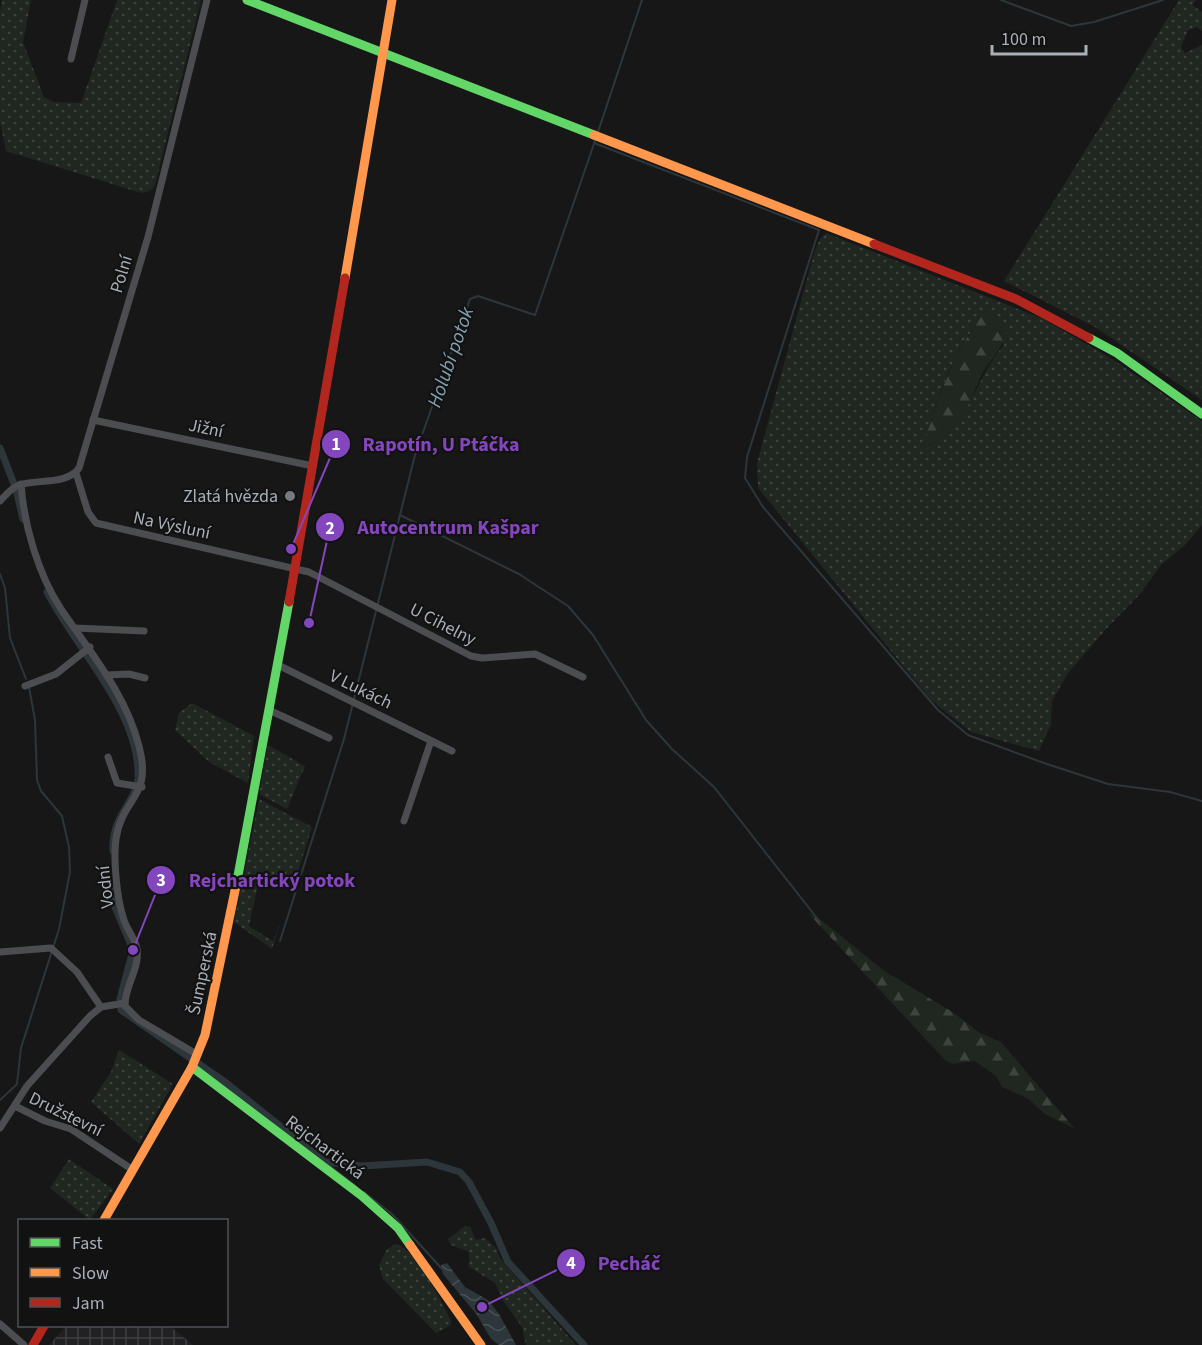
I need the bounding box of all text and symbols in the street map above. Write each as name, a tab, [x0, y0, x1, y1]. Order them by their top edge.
scale bar	[992, 18, 1086, 56]
text: 100 m	[1001, 27, 1046, 52]
street label: Polní	[104, 252, 139, 296]
water label: Holubí potok	[421, 303, 481, 411]
street label: Jižní	[186, 413, 226, 444]
callout: Rapotín, U Ptáčka	[321, 425, 532, 463]
text: Rapotín, U Ptáčka	[363, 431, 519, 459]
text: 1	[331, 432, 341, 457]
place label: Zlatá hvězda	[183, 484, 278, 509]
marker: Zlatá hvězda	[283, 489, 297, 503]
street label: Na Výsluní	[131, 505, 213, 546]
callout: Autocentrum Kašpar	[315, 508, 551, 546]
text: Autocentrum Kašpar	[356, 514, 539, 542]
text: 2	[325, 516, 335, 541]
street label: U Cihelny	[405, 597, 481, 652]
street label: V Lukách	[325, 664, 396, 715]
callout: Rejchartický potok	[146, 861, 367, 899]
street label: Vodní	[91, 864, 120, 910]
text: Rejchartický potok	[189, 867, 355, 895]
text: 3	[156, 868, 166, 893]
street label: Šumperská	[181, 929, 224, 1017]
street label: Družstevní	[25, 1086, 107, 1143]
street label: Rejchartická	[280, 1109, 369, 1185]
legend	[18, 1219, 228, 1327]
text: Fast	[72, 1231, 103, 1256]
callout: Pecháč	[556, 1244, 672, 1282]
text: Pecháč	[598, 1250, 661, 1278]
text: 4	[566, 1251, 576, 1276]
text: Slow	[72, 1261, 109, 1286]
text: Jam	[72, 1291, 105, 1316]

